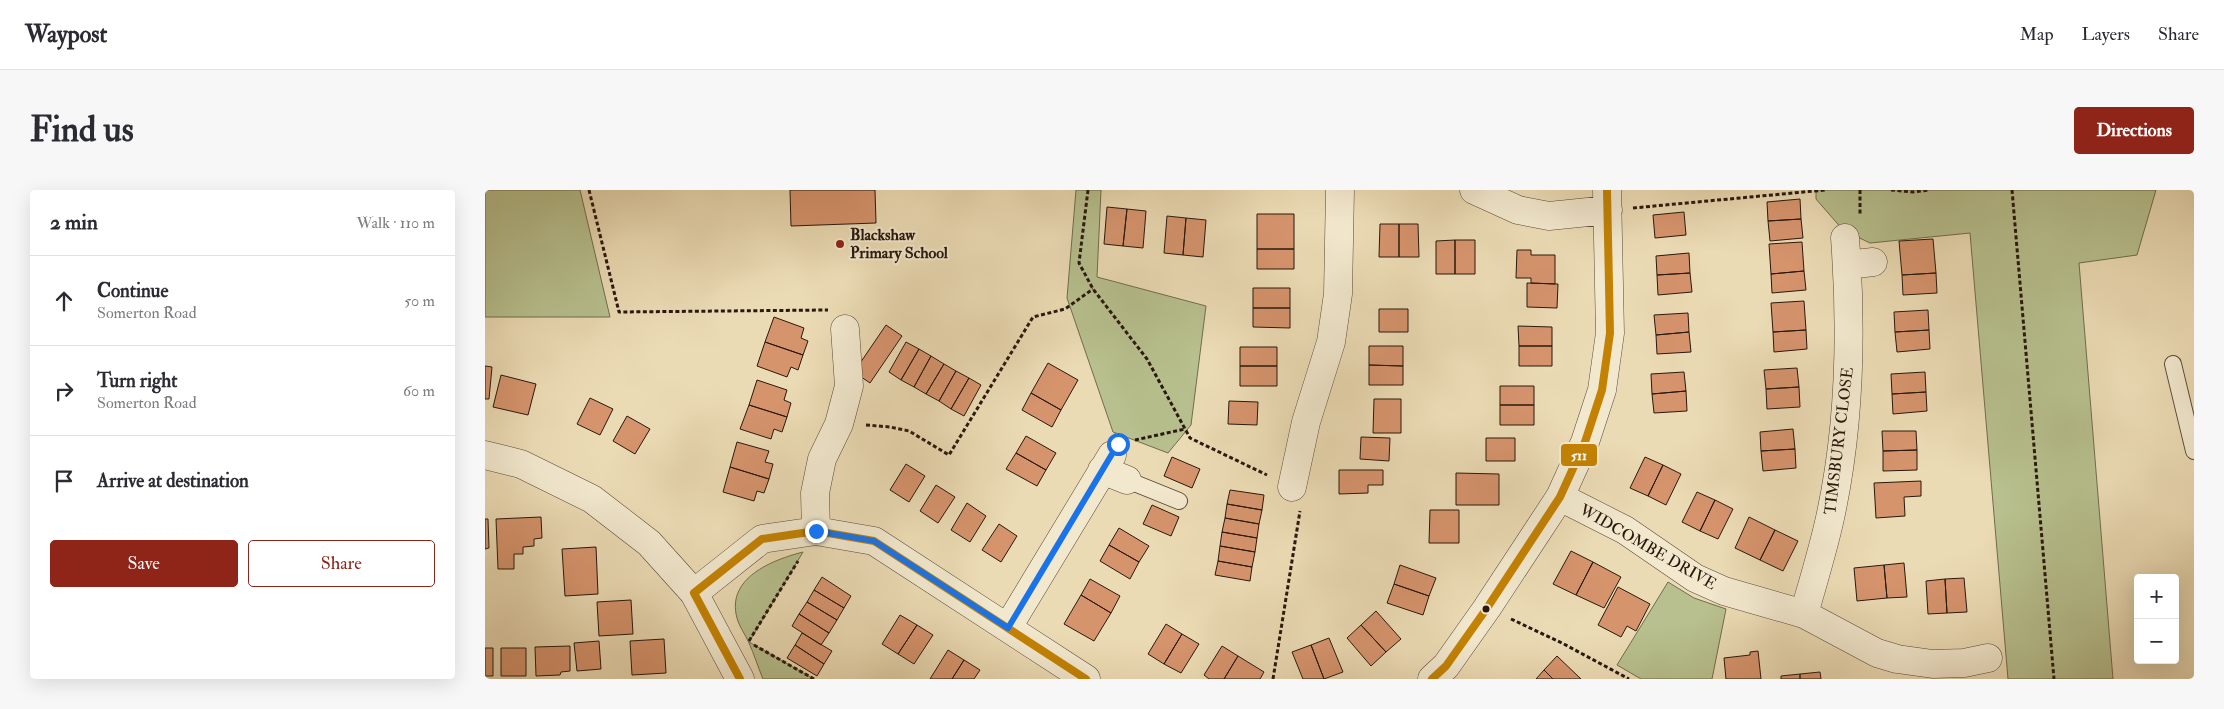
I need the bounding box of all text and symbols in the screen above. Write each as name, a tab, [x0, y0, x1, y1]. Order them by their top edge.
text: Waypost	[25, 19, 107, 50]
text: Map	[2020, 23, 2054, 46]
text: Layers	[2082, 23, 2130, 46]
text: Share	[2158, 23, 2199, 46]
button: Directions	[2074, 107, 2194, 154]
text: Find us	[30, 108, 134, 152]
text: 2 min	[50, 209, 98, 236]
text: Walk · 110 m	[357, 213, 435, 233]
place label: Blackshaw Primary School	[850, 225, 949, 264]
marker: Blackshaw Primary School	[834, 238, 846, 250]
text: Continue	[97, 279, 168, 303]
icon: ahead	[50, 287, 78, 315]
text: 50 m	[404, 291, 435, 311]
text: Somerton Road	[97, 303, 197, 323]
street label: TIMSBURY CLOSE	[1820, 366, 1858, 516]
text: Turn right	[97, 369, 177, 393]
icon: right	[50, 377, 78, 405]
text: 60 m	[403, 381, 435, 401]
text: Somerton Road	[97, 393, 197, 413]
route start	[1107, 433, 1130, 456]
line badge: 511	[1560, 443, 1598, 467]
text: 511	[1571, 447, 1587, 464]
icon: arrive	[50, 467, 78, 495]
text: Arrive at destination	[97, 469, 249, 493]
street label: WIDCOMBE DRIVE	[1575, 499, 1720, 594]
route end	[805, 520, 828, 543]
button: Save	[50, 540, 238, 587]
button: Share	[248, 540, 435, 587]
map controls	[2134, 574, 2179, 664]
button: +	[2134, 574, 2179, 619]
unlabelled marker	[1481, 604, 1491, 614]
button: −	[2134, 619, 2179, 664]

